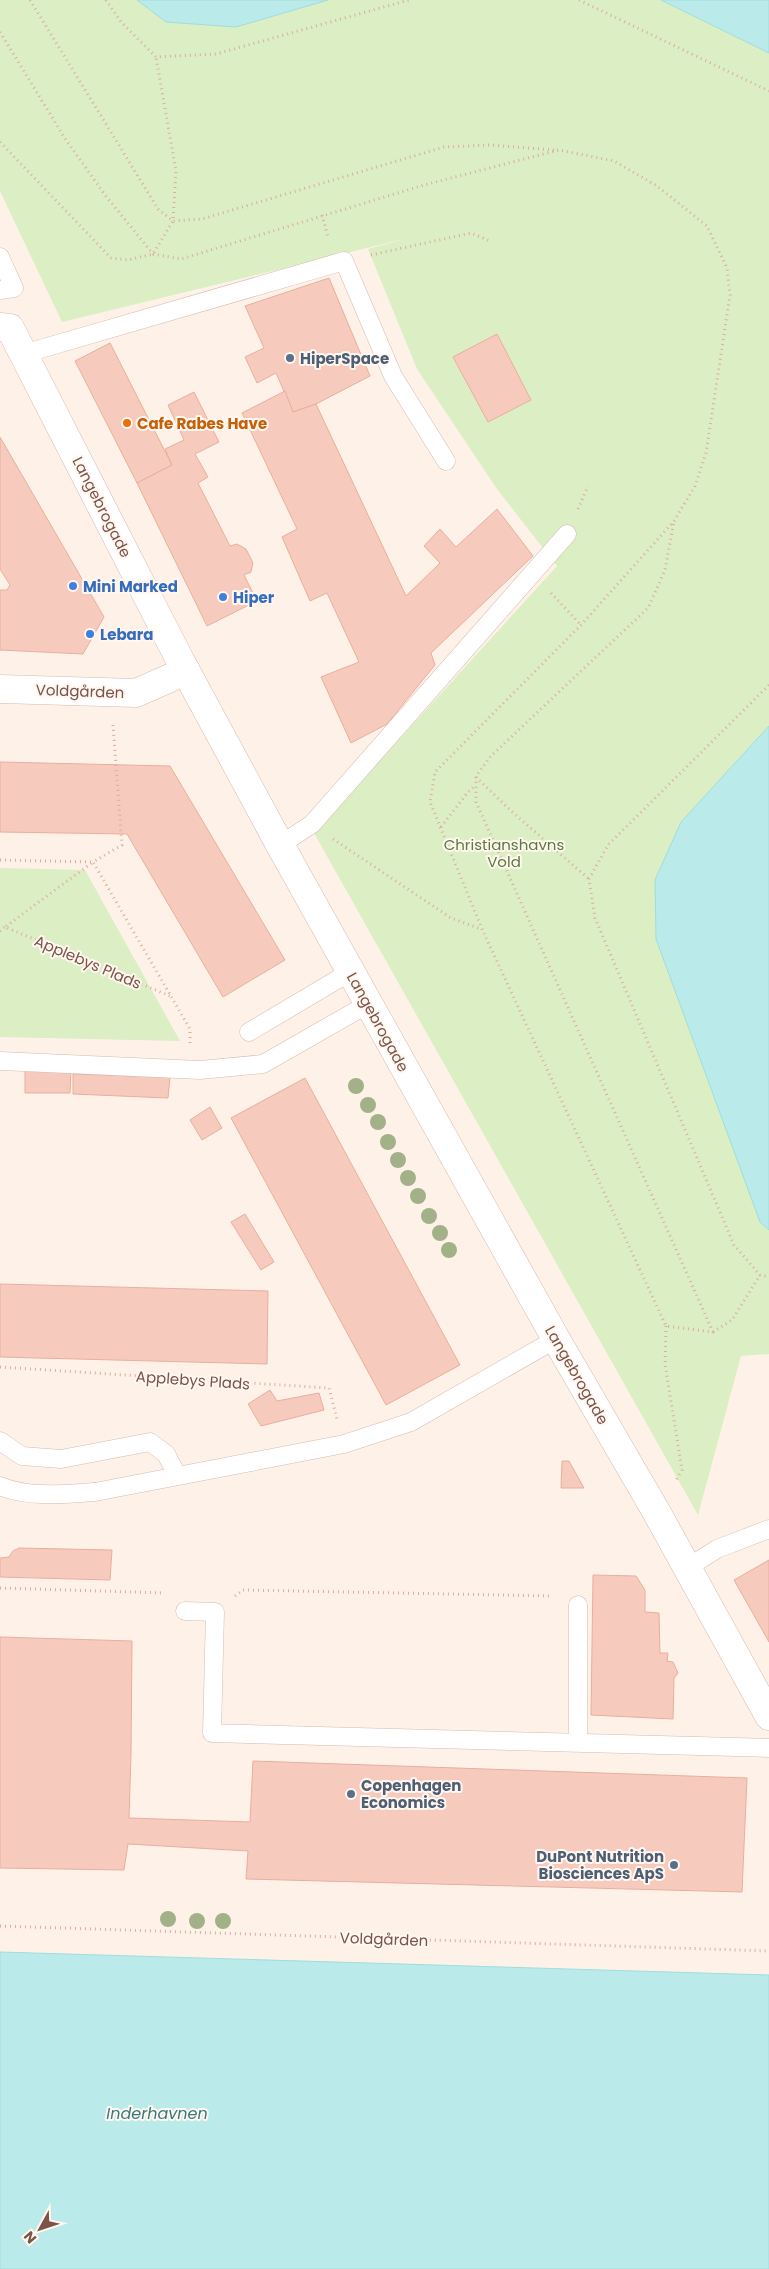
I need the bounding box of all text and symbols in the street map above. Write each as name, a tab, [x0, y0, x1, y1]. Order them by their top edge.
place label: HiperSpace	[300, 348, 389, 369]
marker: HiperSpace	[284, 352, 296, 364]
place label: Cafe Rabes Have	[137, 413, 267, 434]
marker: Cafe Rabes Have	[121, 417, 133, 429]
street label: Langebrogade	[68, 453, 136, 561]
place label: Mini Marked	[83, 576, 178, 597]
marker: Mini Marked	[67, 580, 79, 592]
place label: Hiper	[233, 587, 275, 608]
marker: Hiper	[217, 591, 229, 603]
place label: Lebara	[100, 624, 153, 645]
marker: Lebara	[84, 628, 96, 640]
street label: Voldgården	[35, 679, 125, 703]
park label: Christianshavns Vold	[444, 834, 564, 872]
street label: Applebys Plads	[31, 930, 145, 994]
street label: Langebrogade	[342, 968, 414, 1076]
street label: Langebrogade	[540, 1322, 614, 1428]
street label: Applebys Plads	[135, 1366, 251, 1394]
place label: Copenhagen Economics	[361, 1775, 461, 1813]
marker: Copenhagen Economics	[345, 1788, 357, 1800]
place label: DuPont Nutrition Biosciences ApS	[536, 1846, 664, 1884]
marker: DuPont Nutrition Biosciences ApS	[668, 1859, 680, 1871]
street label: Voldgården	[339, 1927, 429, 1951]
water label: Inderhavnen	[106, 2102, 208, 2125]
north arrow	[15, 2204, 65, 2254]
text: N	[19, 2227, 41, 2248]

